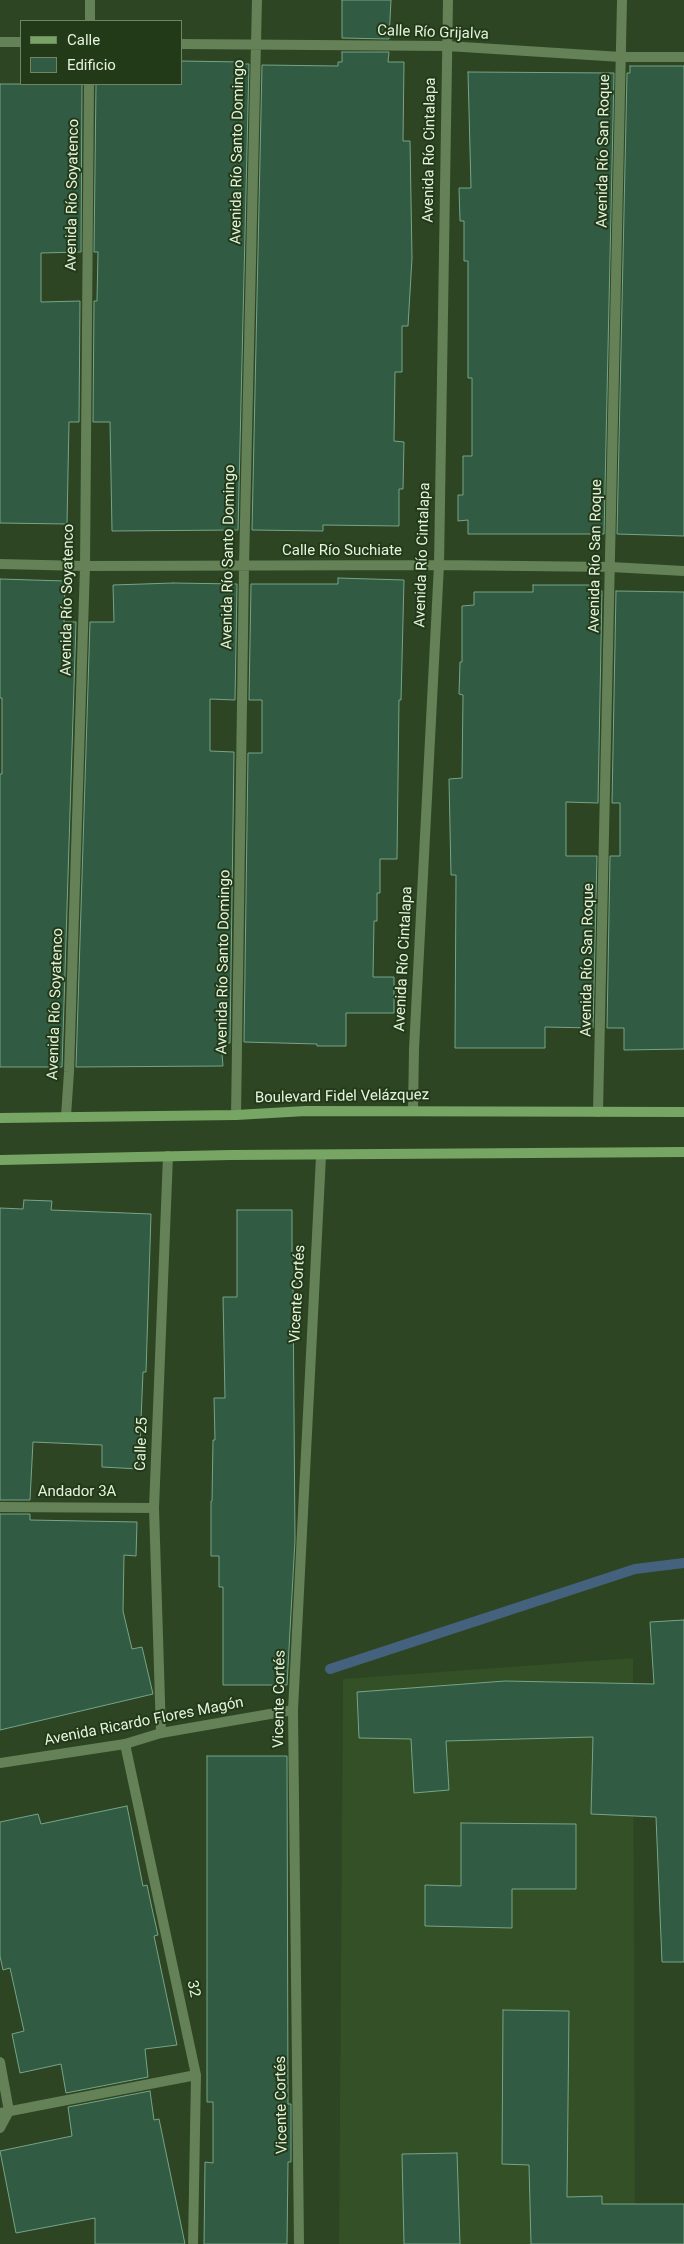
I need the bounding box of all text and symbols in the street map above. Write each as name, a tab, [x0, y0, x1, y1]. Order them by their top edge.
legend	[20, 20, 182, 85]
street label: Calle Río Grijalva	[377, 22, 489, 44]
text: Calle	[67, 31, 100, 49]
text: Edificio	[67, 56, 116, 74]
street label: Avenida Río Santo Domingo	[227, 59, 249, 245]
street label: Avenida Río San Roque	[594, 74, 614, 228]
street label: Avenida Río Cintalapa	[420, 77, 440, 223]
street label: Avenida Río Soyatenco	[63, 119, 83, 271]
street label: Avenida Río Santo Domingo	[218, 464, 240, 650]
street label: Avenida Río San Roque	[586, 479, 606, 633]
street label: Avenida Río Cintalapa	[411, 482, 435, 628]
street label: Avenida Río Soyatenco	[58, 524, 78, 676]
street label: Calle Río Suchiate	[282, 542, 402, 560]
street label: Avenida Río Santo Domingo	[213, 869, 235, 1055]
street label: Avenida Río San Roque	[578, 883, 598, 1037]
street label: Avenida Río Cintalapa	[391, 886, 417, 1032]
street label: Avenida Río Soyatenco	[44, 928, 68, 1080]
street label: Boulevard Fidel Velázquez	[255, 1086, 429, 1108]
street label: Vicente Cortés	[286, 1244, 310, 1344]
street label: Calle 25	[132, 1417, 152, 1471]
street label: Andador 3A	[38, 1483, 116, 1501]
street label: Vicente Cortés	[270, 1650, 290, 1748]
street label: Avenida Ricardo Flores Magón	[43, 1694, 245, 1750]
street label: 32	[182, 1979, 204, 1999]
street label: Vicente Cortés	[272, 2056, 292, 2154]

